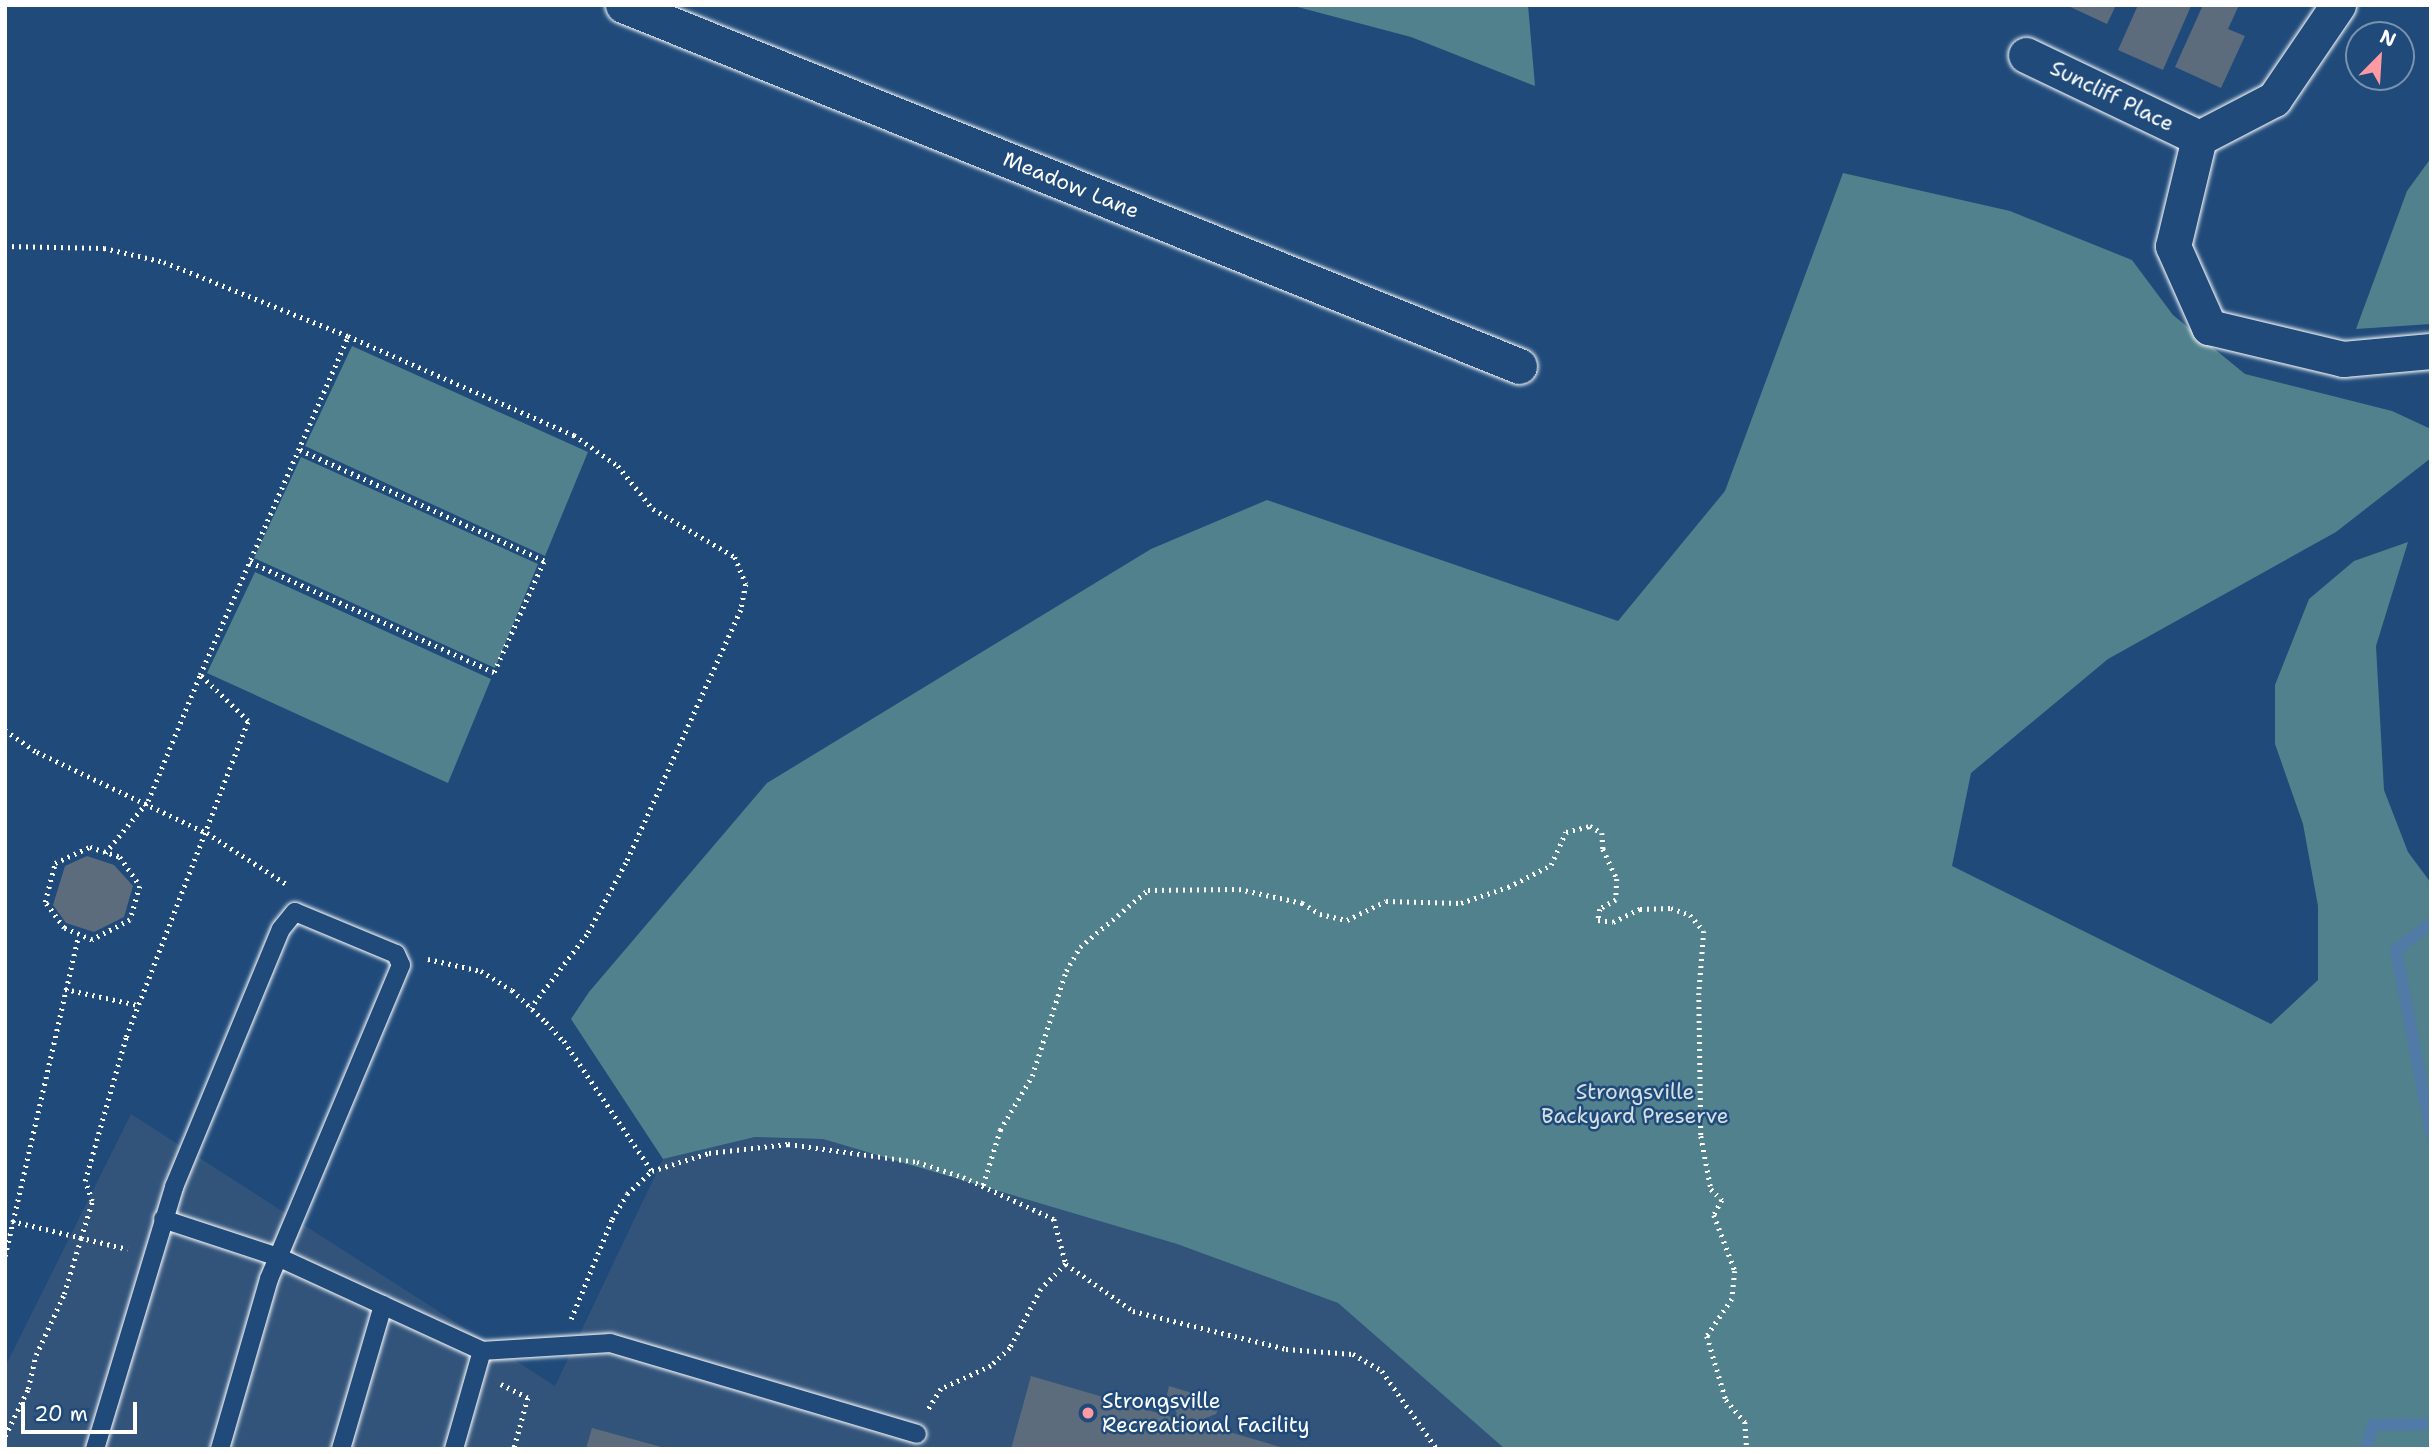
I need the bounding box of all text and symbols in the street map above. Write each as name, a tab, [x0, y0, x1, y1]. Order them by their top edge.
north arrow	[2345, 21, 2415, 91]
text: N	[2376, 24, 2400, 53]
street label: Suncliff Place	[2046, 55, 2178, 137]
street label: Meadow Lane	[999, 146, 1143, 224]
park label: Strongsville Backyard Preserve	[1541, 1079, 1729, 1129]
scale bar	[24, 1388, 140, 1432]
place label: Strongsville Recreational Facility	[1102, 1388, 1310, 1438]
text: 20 m	[34, 1400, 88, 1428]
marker: Strongsville Recreational Facility	[1080, 1405, 1096, 1421]

